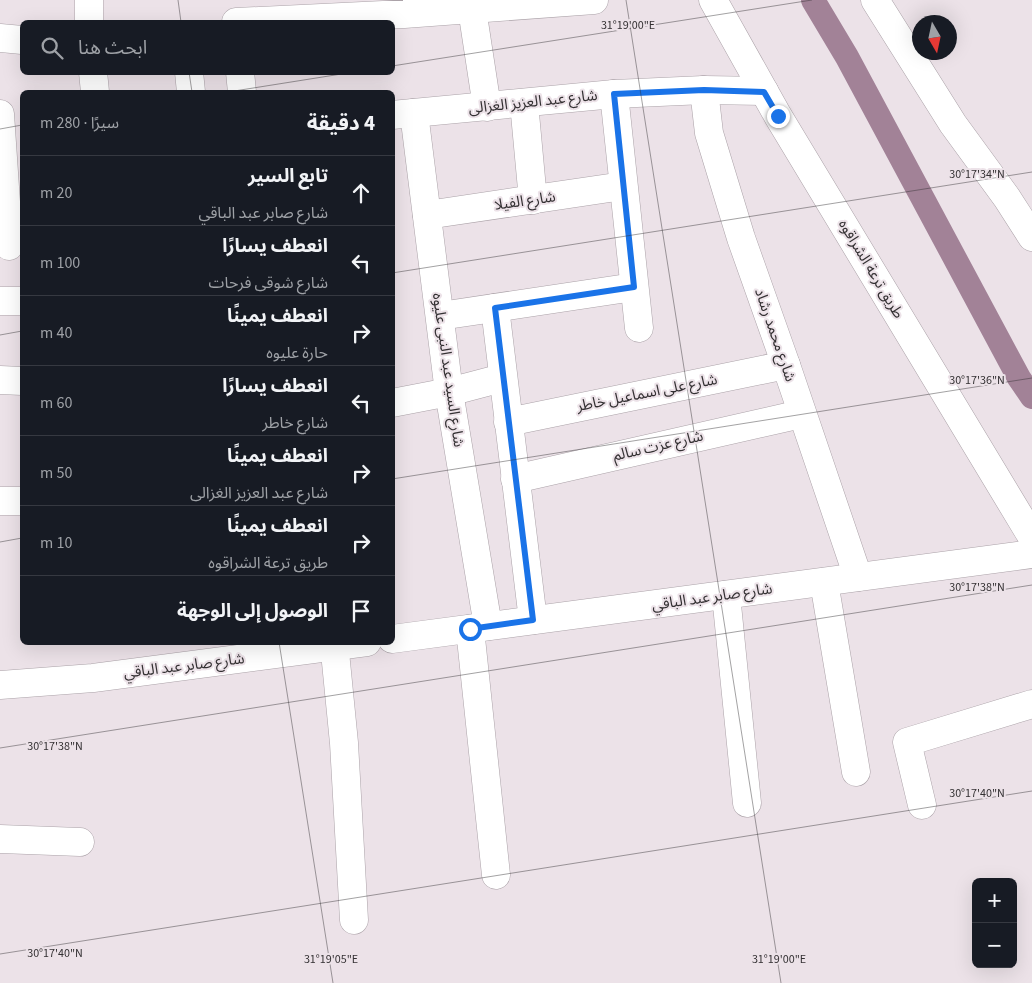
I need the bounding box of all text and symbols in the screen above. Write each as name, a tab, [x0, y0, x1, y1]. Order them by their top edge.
north arrow	[912, 15, 957, 60]
text: 31°19'00"E	[601, 17, 655, 34]
search box	[20, 20, 395, 75]
icon: search	[38, 34, 66, 62]
text: ابحث هنا	[78, 35, 147, 62]
street label: شارع عبد العزيز الغزالى	[468, 85, 599, 120]
route end	[767, 105, 790, 128]
text: 4 دقيقة	[307, 108, 375, 138]
text: سيرًا · 280 m	[40, 112, 119, 134]
text: تابع السير	[248, 163, 328, 190]
text: 30°17'34"N	[949, 166, 1005, 183]
icon: ahead	[347, 179, 375, 207]
text: 20 m	[40, 182, 72, 204]
street label: شارع الفيلا	[493, 186, 557, 217]
text: شارع صابر عبد الباقي	[198, 202, 328, 224]
street label: طريق ترعة الشراقوه	[833, 215, 909, 323]
text: انعطف يسارًا	[222, 233, 328, 260]
icon: left	[347, 249, 375, 277]
text: 100 m	[40, 252, 80, 274]
text: شارع شوقى فرحات	[209, 272, 328, 294]
street label: شارع محمد رشاد	[748, 285, 801, 385]
street label: شارع السيد عبد النبى عليوه	[426, 292, 469, 449]
text: انعطف يمينًا	[227, 303, 328, 330]
icon: right	[347, 319, 375, 347]
text: 40 m	[40, 322, 72, 344]
text: حارة عليوه	[266, 342, 328, 364]
street label: شارع على اسماعيل خاطر	[574, 369, 720, 418]
text: 30°17'36"N	[949, 372, 1005, 389]
text: انعطف يسارًا	[222, 373, 328, 400]
icon: left	[347, 389, 375, 417]
text: 60 m	[40, 392, 72, 414]
text: شارع خاطر	[262, 412, 328, 434]
street label: شارع عزت سالم	[611, 425, 706, 468]
text: انعطف يمينًا	[227, 443, 328, 470]
icon: right	[347, 459, 375, 487]
text: 50 m	[40, 462, 72, 484]
text: شارع عبد العزيز الغزالى	[190, 482, 328, 504]
text: انعطف يمينًا	[227, 513, 328, 540]
icon: right	[347, 529, 375, 557]
text: 10 m	[40, 532, 72, 554]
text: طريق ترعة الشراقوه	[208, 552, 328, 574]
street label: شارع صابر عبد الباقي	[650, 578, 774, 617]
text: 30°17'38"N	[949, 579, 1005, 596]
icon: arrive	[347, 597, 375, 625]
text: الوصول إلى الوجهة	[177, 598, 328, 625]
route start	[459, 618, 482, 641]
street label: شارع صابر عبد الباقي	[122, 648, 246, 685]
text: 30°17'38"N	[27, 738, 83, 755]
text: 30°17'40"N	[949, 785, 1005, 802]
map controls	[972, 878, 1017, 968]
button: +	[972, 878, 1017, 923]
button: −	[972, 923, 1017, 968]
text: 30°17'40"N	[27, 945, 83, 962]
text: 31°19'05"E	[304, 951, 358, 968]
text: 31°19'00"E	[752, 951, 806, 968]

